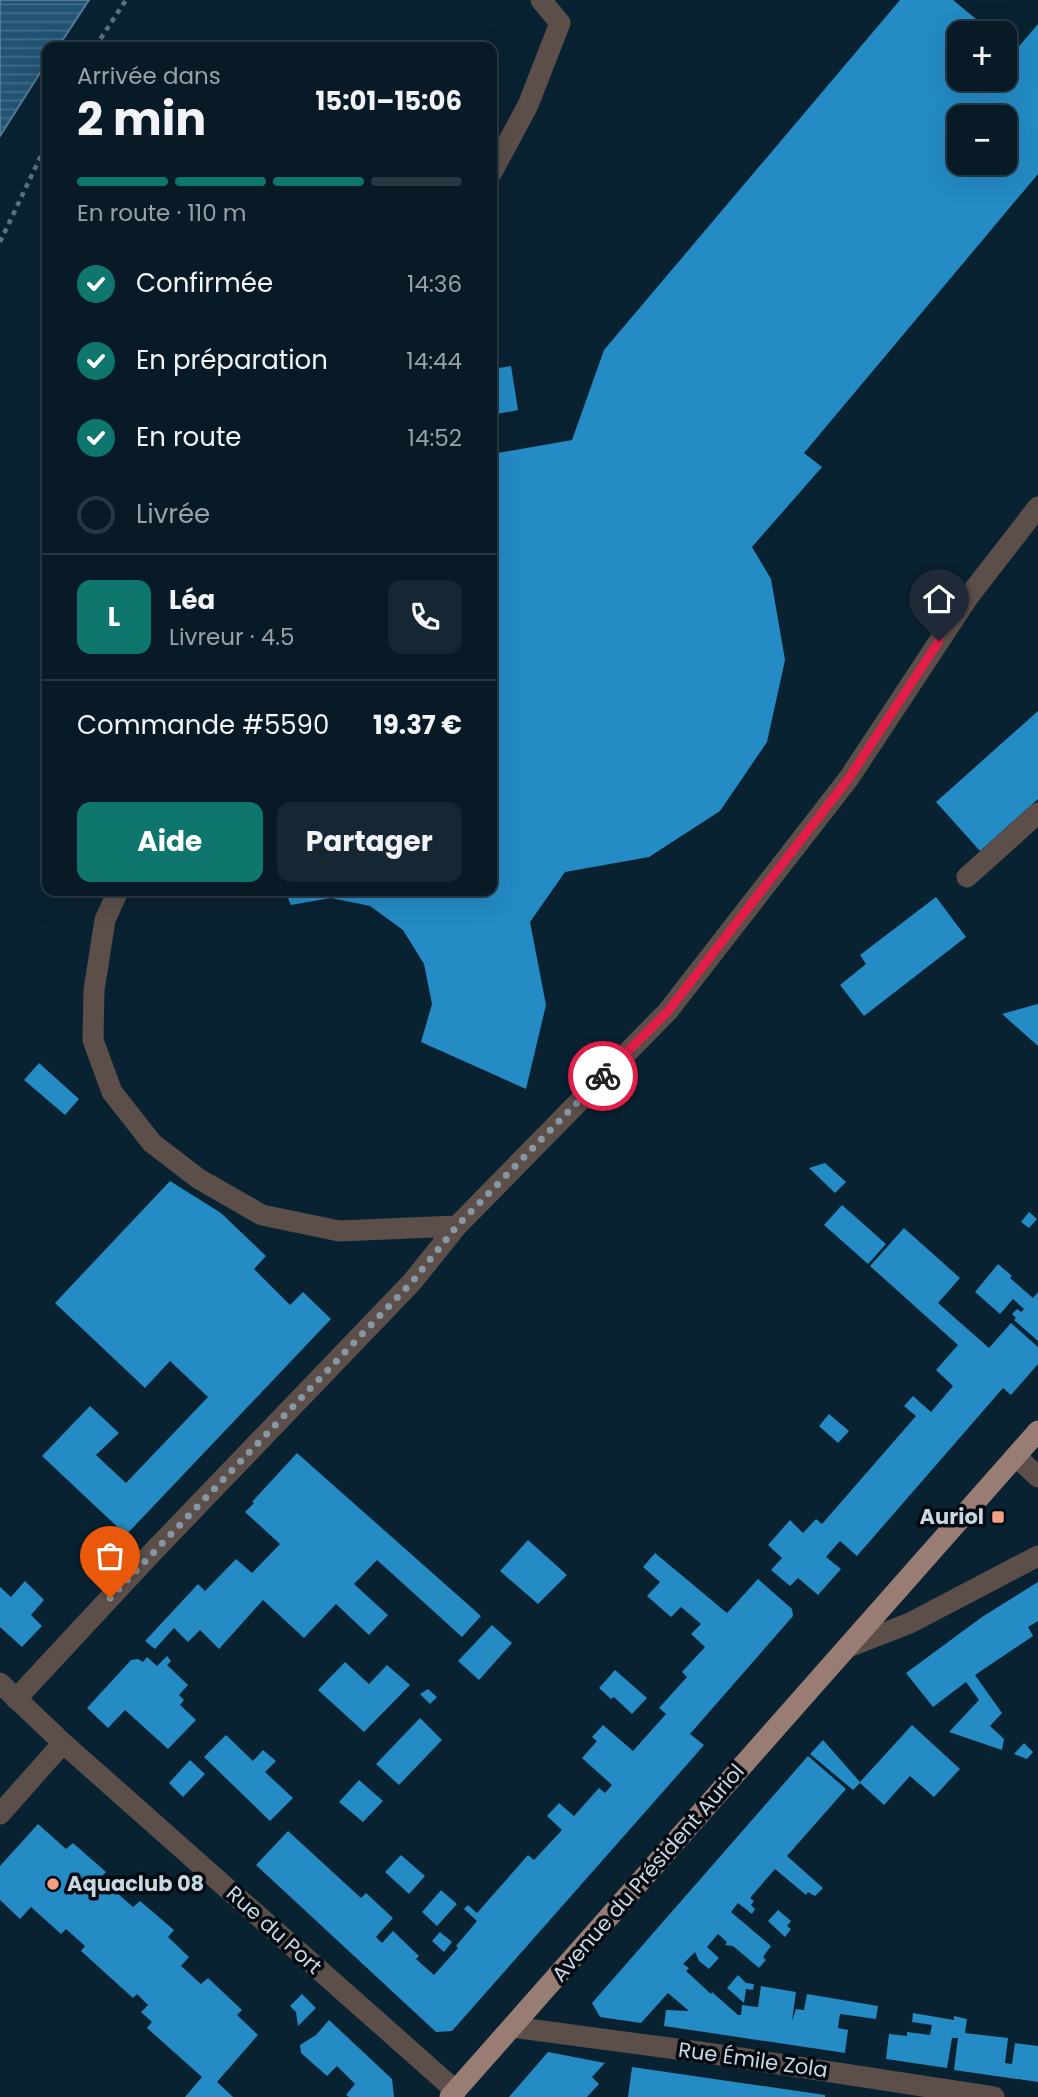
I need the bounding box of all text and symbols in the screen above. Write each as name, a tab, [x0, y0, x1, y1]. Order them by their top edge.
map controls	[947, 21, 1017, 175]
button: +	[947, 21, 1017, 91]
text: Arrivée dans	[77, 60, 221, 92]
text: 15:01–15:06	[316, 83, 462, 119]
text: 2 min	[77, 87, 206, 151]
button: −	[947, 105, 1017, 175]
text: En route · 110 m	[77, 197, 246, 229]
icon: check	[77, 265, 115, 303]
text: Confirmée	[136, 265, 273, 301]
text: 14:36	[407, 268, 462, 300]
icon: check	[77, 342, 115, 380]
text: En préparation	[136, 342, 328, 378]
text: 14:44	[406, 345, 462, 377]
icon: check	[77, 419, 115, 457]
text: En route	[136, 419, 241, 455]
text: 14:52	[408, 422, 462, 454]
text: Livrée	[136, 496, 210, 532]
pin	[909, 569, 969, 641]
button: phone	[388, 580, 462, 654]
icon: home	[920, 580, 958, 618]
text: Léa	[169, 582, 215, 618]
text: L	[108, 599, 120, 635]
text: Livreur · 4.5	[169, 621, 295, 653]
text: Commande #5590	[77, 707, 329, 743]
text: 19.37 €	[373, 707, 462, 743]
button: Aide	[77, 802, 263, 882]
button: Partager	[277, 802, 462, 882]
courier	[568, 1041, 638, 1111]
icon: bike	[584, 1057, 622, 1095]
place label: Auriol	[920, 1502, 984, 1531]
marker: Auriol	[990, 1509, 1006, 1525]
pin	[80, 1526, 140, 1598]
icon: bag	[91, 1537, 129, 1575]
street label: Avenue du Président Auriol	[545, 1758, 750, 1988]
place label: Aquaclub 08	[67, 1869, 204, 1898]
marker: Aquaclub 08	[45, 1876, 61, 1892]
street label: Rue du Port	[220, 1879, 328, 1980]
street label: Rue Émile Zola	[677, 2035, 830, 2084]

